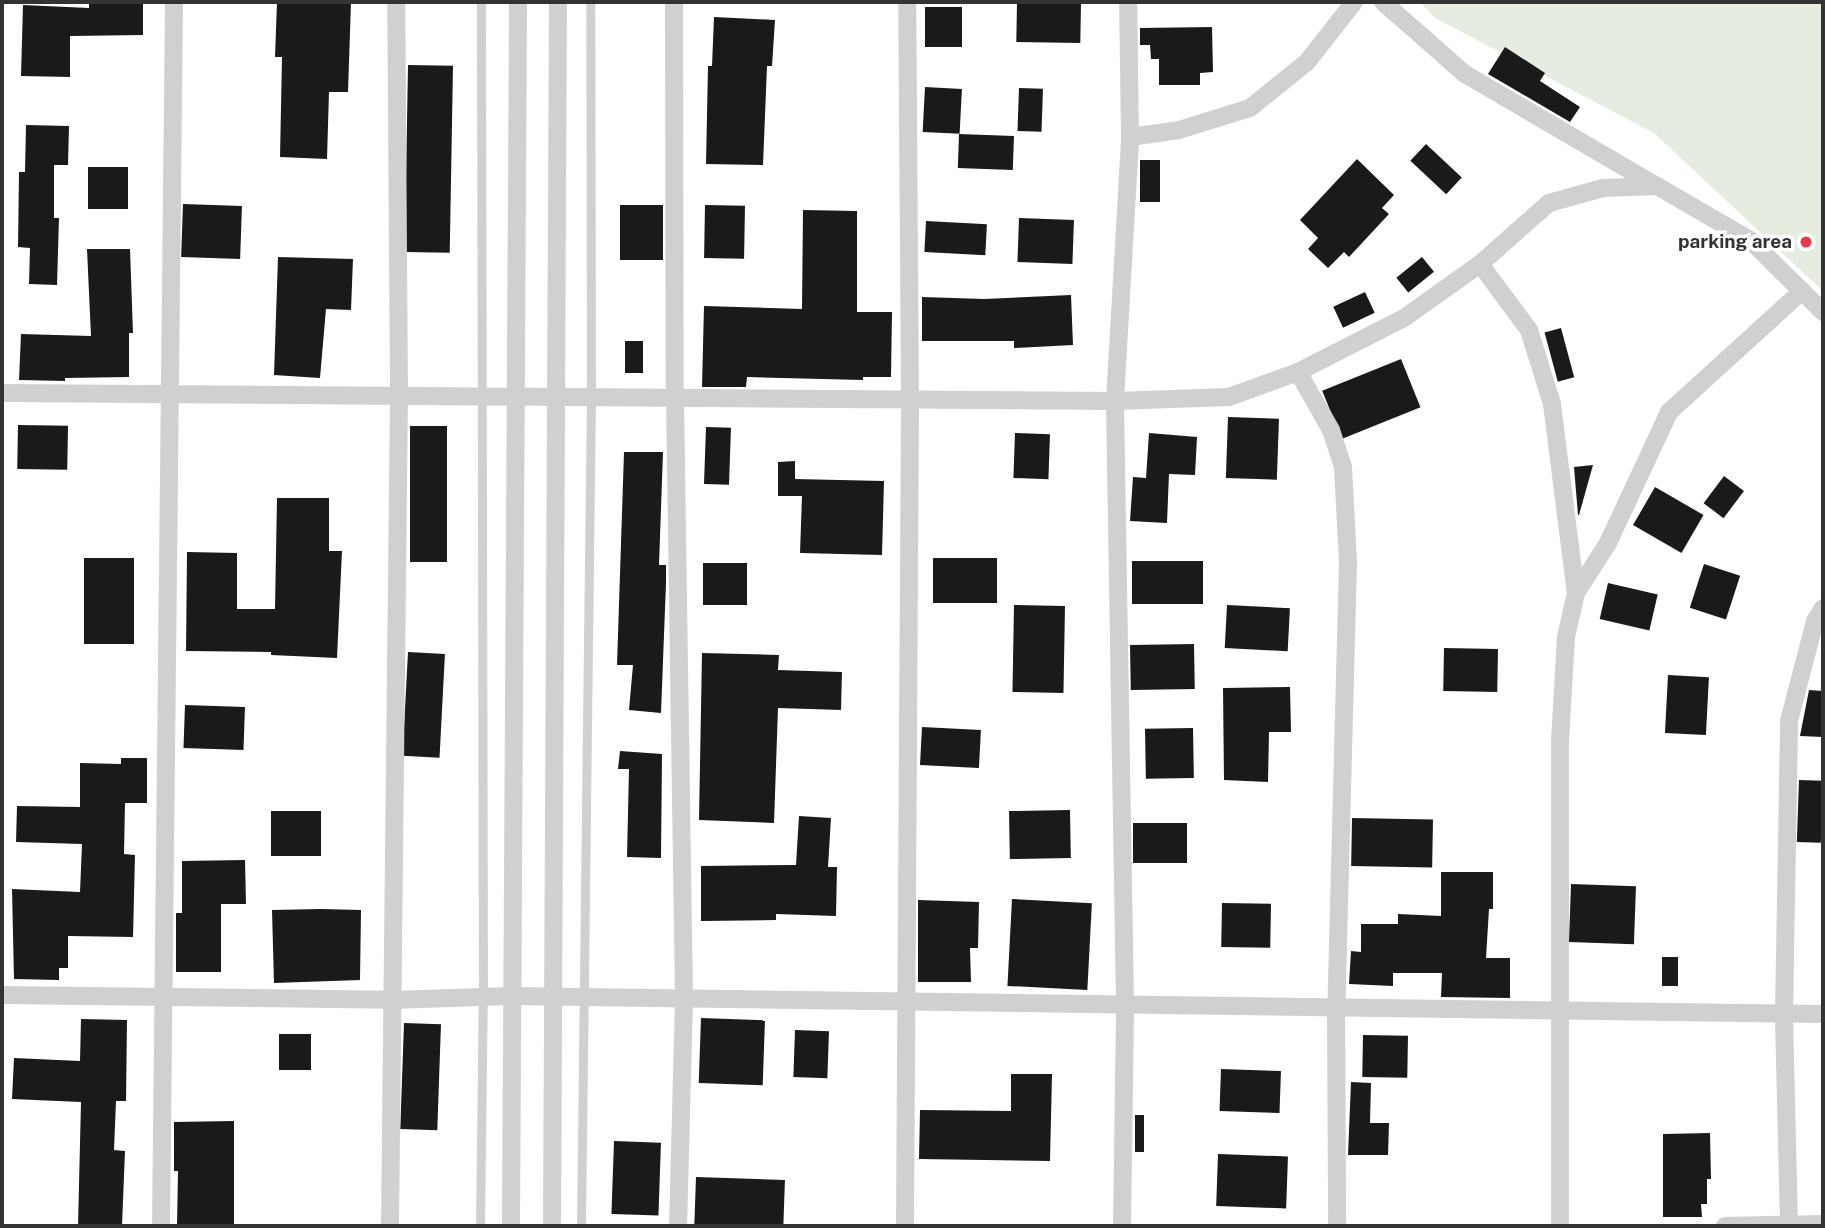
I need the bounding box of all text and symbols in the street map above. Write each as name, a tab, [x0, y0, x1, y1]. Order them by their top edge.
place label: parking area	[1678, 231, 1792, 253]
marker: parking area	[1798, 234, 1814, 250]

